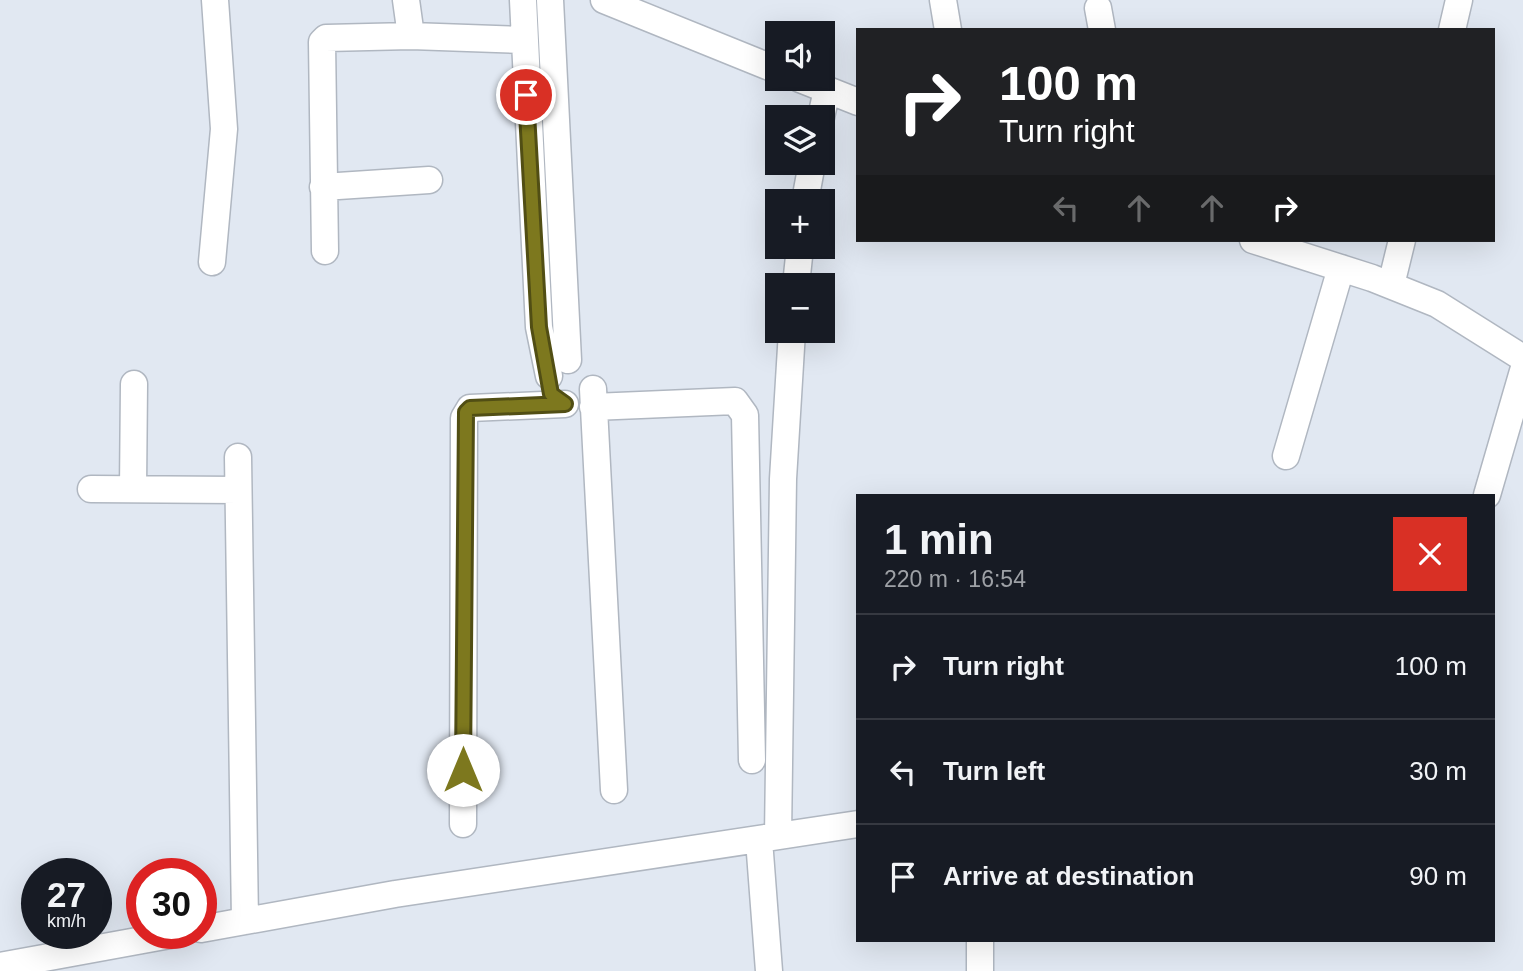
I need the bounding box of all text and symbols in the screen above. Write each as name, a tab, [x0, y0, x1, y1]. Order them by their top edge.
map controls	[765, 21, 835, 343]
button: sound	[765, 21, 835, 91]
icon: right	[884, 56, 975, 147]
text: 100 m	[999, 56, 1138, 110]
pin	[496, 65, 556, 125]
icon: arrive	[507, 76, 545, 114]
button: layers	[765, 105, 835, 175]
text: Turn right	[999, 113, 1135, 149]
button: +	[765, 189, 835, 259]
icon: left	[1047, 189, 1085, 227]
icon: ahead	[1120, 189, 1158, 227]
icon: ahead	[1193, 189, 1231, 227]
icon: right	[1266, 189, 1304, 227]
button: −	[765, 273, 835, 343]
text: 1 min	[884, 516, 994, 563]
button: close	[1393, 517, 1467, 591]
text: 220 m · 16:54	[884, 566, 1026, 592]
icon: right	[884, 648, 922, 686]
text: Turn right	[943, 651, 1064, 681]
text: 100 m	[1395, 651, 1467, 681]
position arrow	[426, 733, 500, 807]
icon: left	[884, 753, 922, 791]
text: Turn left	[943, 756, 1045, 786]
text: 30 m	[1409, 756, 1467, 786]
speed limit sign: 30	[126, 858, 217, 949]
icon: arrive	[884, 858, 922, 896]
text: Arrive at destination	[943, 861, 1194, 891]
text: 90 m	[1409, 861, 1467, 891]
text: 27	[47, 875, 86, 914]
text: km/h	[47, 911, 86, 931]

